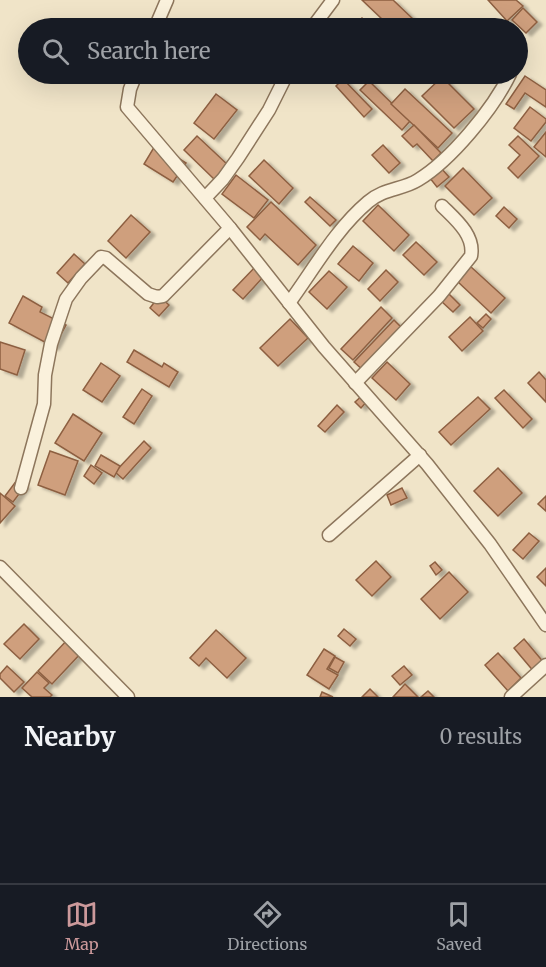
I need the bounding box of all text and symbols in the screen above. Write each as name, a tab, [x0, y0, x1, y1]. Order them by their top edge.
search box	[18, 18, 528, 84]
icon: search	[39, 35, 72, 68]
text: Search here	[87, 37, 210, 65]
text: Nearby	[24, 720, 116, 753]
text: 0 results	[439, 724, 522, 749]
tab: Map	[64, 898, 99, 954]
tab: Directions	[227, 898, 307, 954]
tab: Saved	[436, 898, 482, 954]

